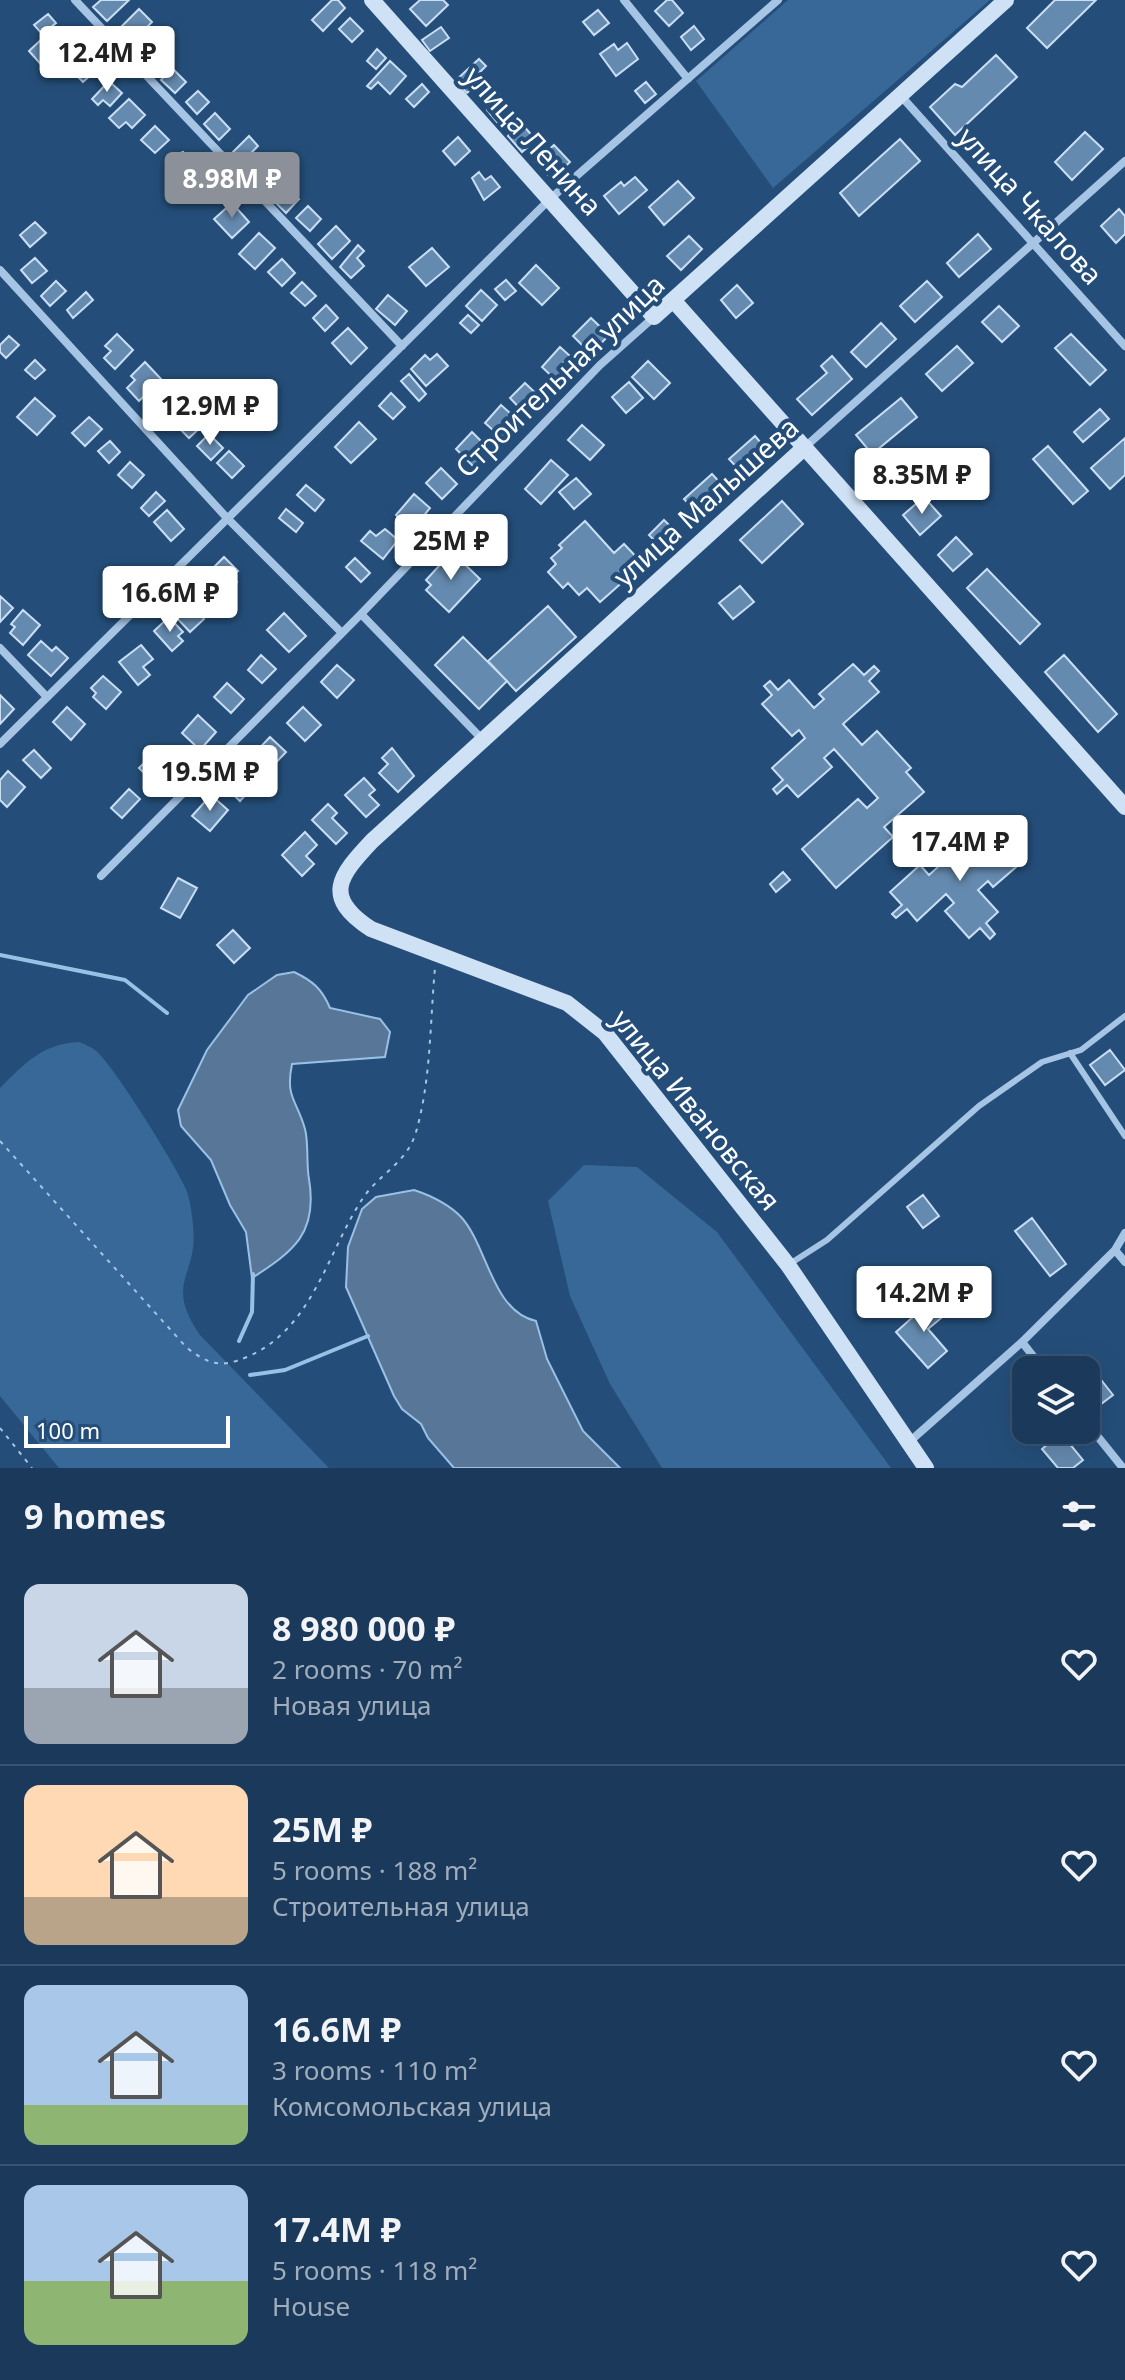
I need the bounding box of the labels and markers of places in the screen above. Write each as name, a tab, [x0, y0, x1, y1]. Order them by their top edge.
pin: 12.4M ₽	[33, 26, 181, 94]
pin: 8.98M ₽	[158, 152, 306, 220]
pin: 12.9M ₽	[136, 379, 284, 447]
pin: 8.35M ₽	[848, 448, 996, 516]
pin: 25M ₽	[395, 514, 507, 582]
pin: 16.6M ₽	[96, 566, 244, 634]
pin: 19.5M ₽	[136, 745, 284, 813]
pin: 17.4M ₽	[886, 815, 1034, 883]
pin: 14.2M ₽	[850, 1266, 998, 1334]

